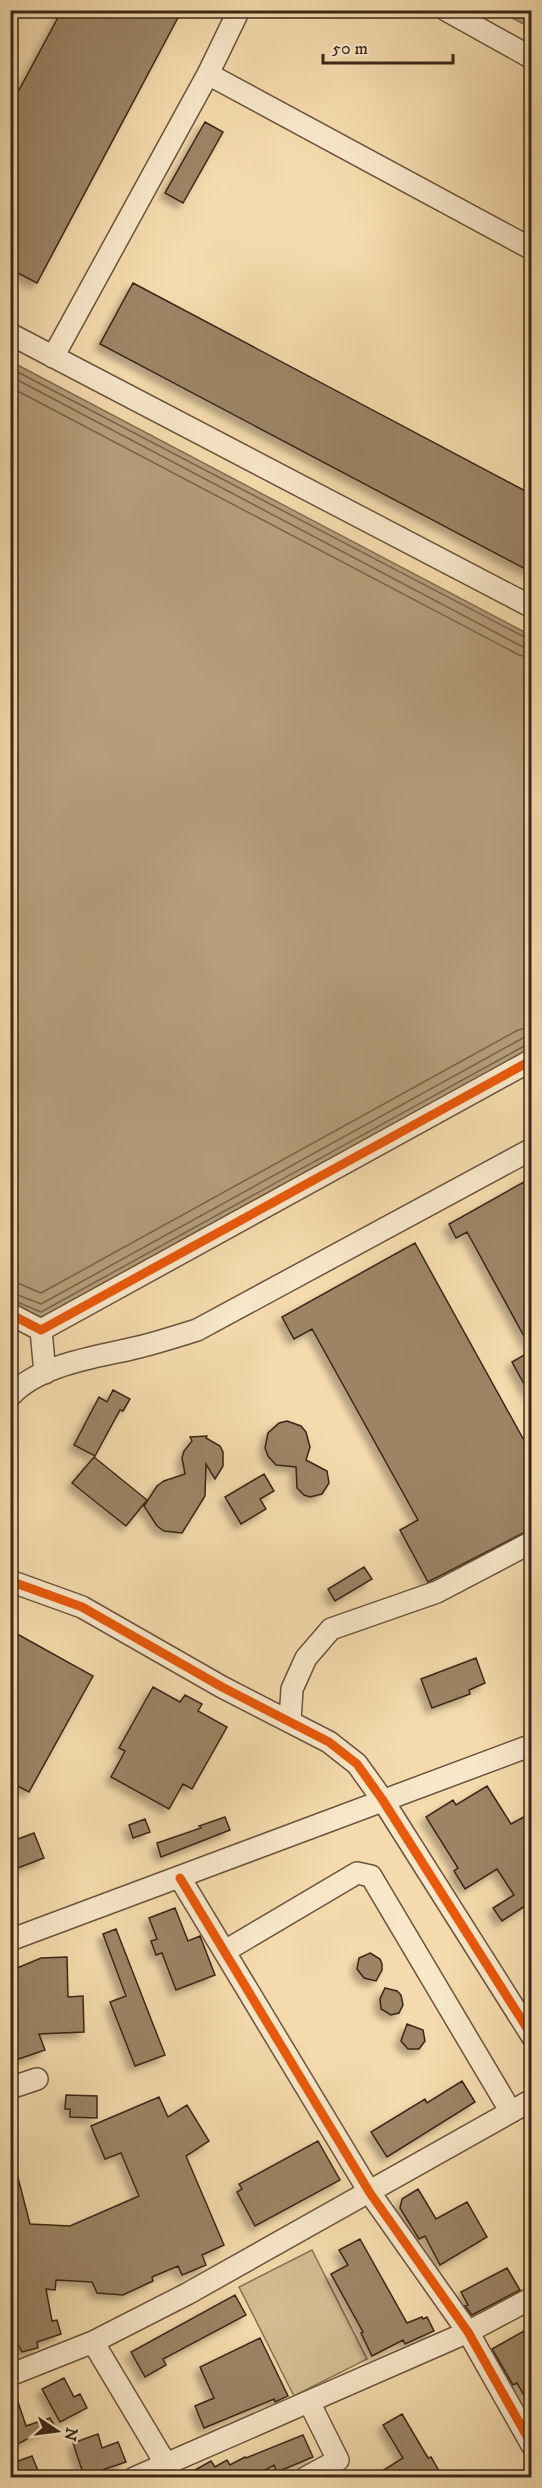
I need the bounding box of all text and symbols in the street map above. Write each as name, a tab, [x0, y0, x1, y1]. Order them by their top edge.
scale bar	[323, 27, 454, 65]
text: 50 m	[332, 38, 368, 60]
north arrow	[27, 2401, 87, 2461]
text: N	[59, 2425, 82, 2443]

